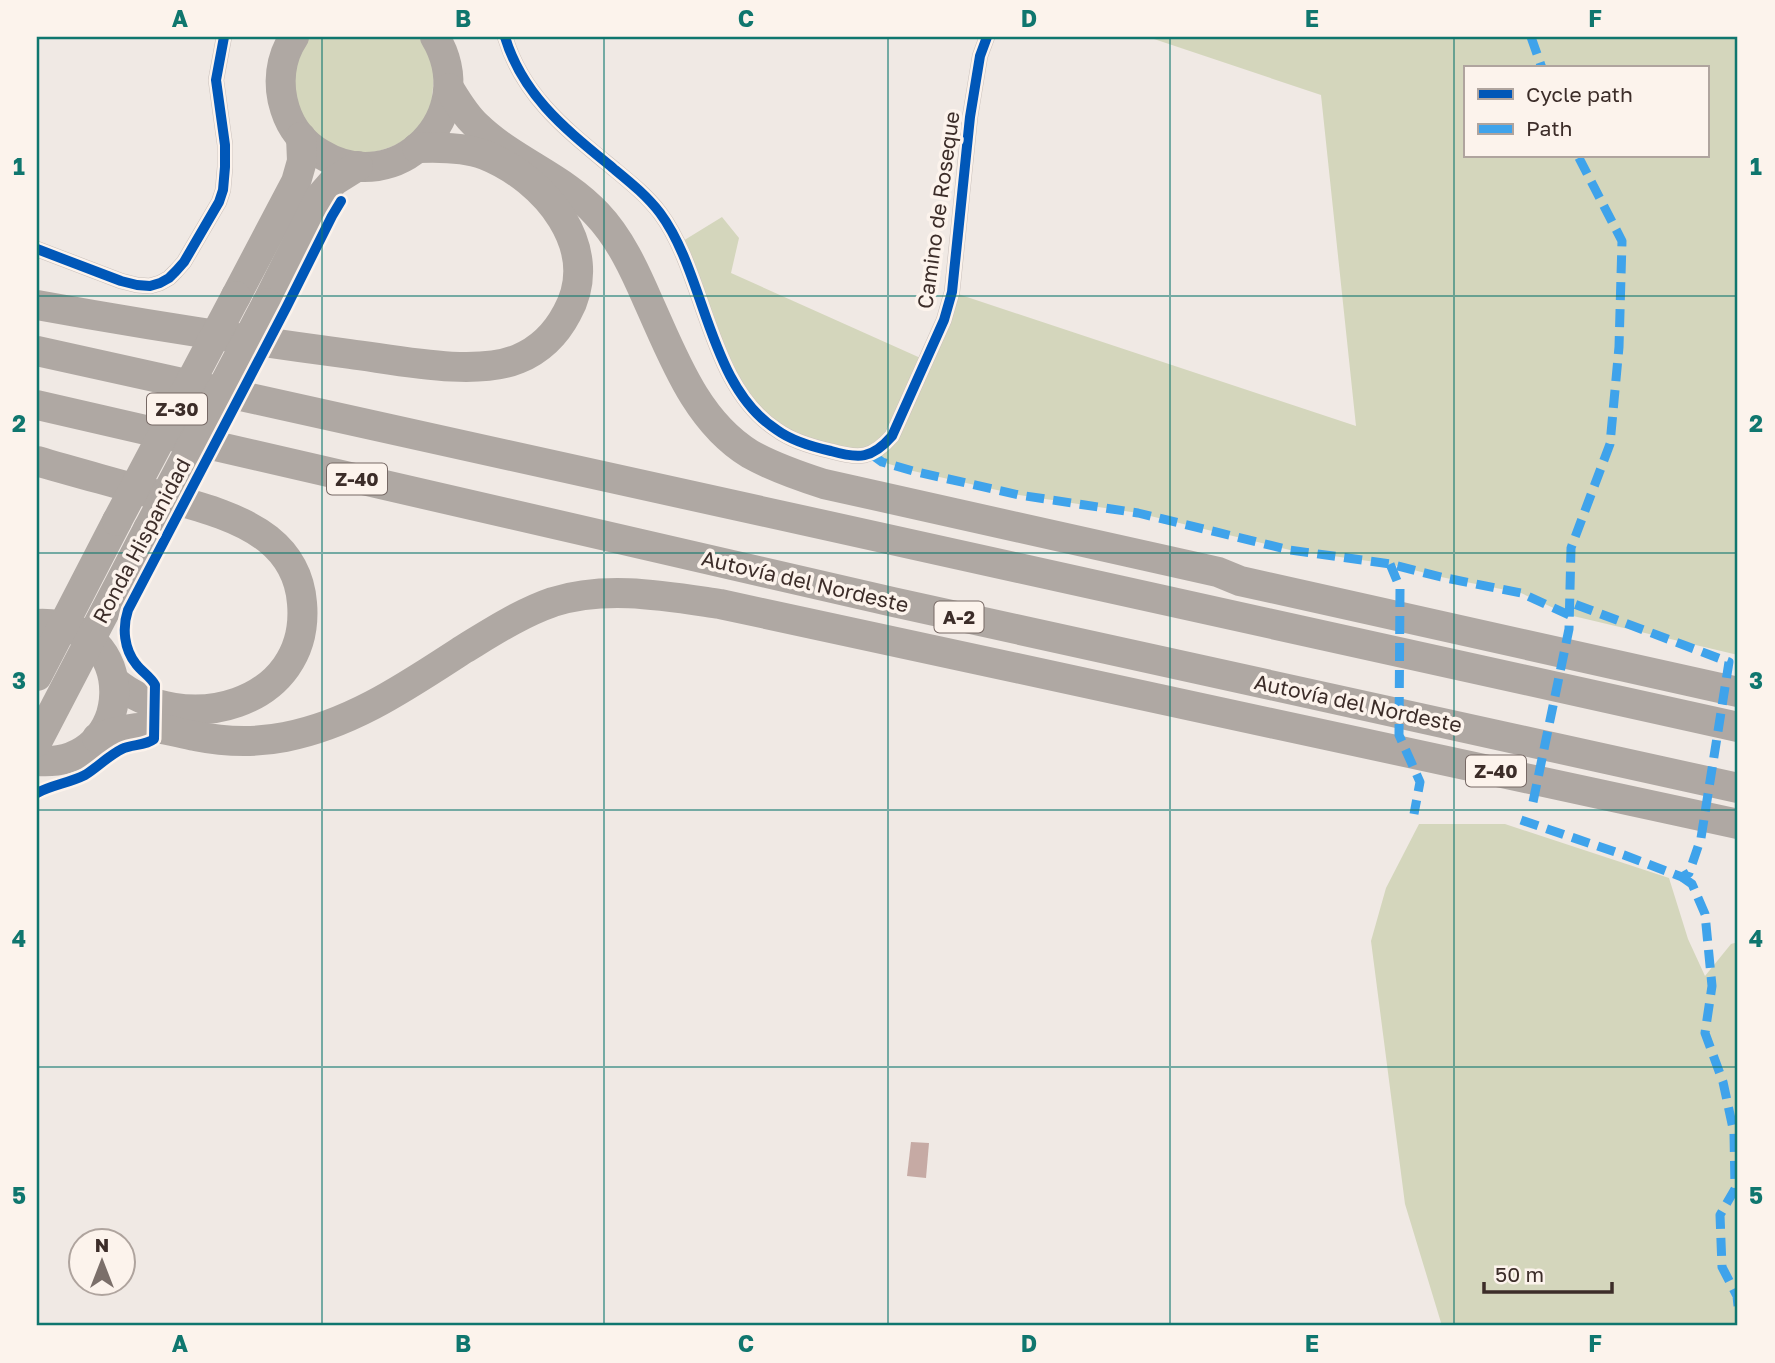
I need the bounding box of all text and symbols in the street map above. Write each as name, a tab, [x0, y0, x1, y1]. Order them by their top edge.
text: A	[172, 4, 189, 32]
text: B	[455, 4, 471, 32]
text: C	[738, 4, 754, 32]
text: D	[1021, 4, 1037, 32]
text: E	[1305, 4, 1319, 32]
text: F	[1588, 4, 1602, 32]
legend	[1464, 66, 1708, 158]
text: Cycle path	[1526, 81, 1633, 107]
street label: Camino de Roseque	[911, 109, 965, 310]
text: Path	[1526, 115, 1573, 141]
text: 1	[13, 152, 25, 180]
text: 1	[1750, 152, 1762, 180]
road number: Z-30	[147, 394, 207, 424]
text: 2	[12, 409, 26, 437]
text: 2	[1749, 409, 1763, 437]
street label: Ronda Hispanidad	[87, 453, 196, 628]
road number: Z-40	[327, 464, 387, 494]
street label: Autovía del Nordeste	[699, 545, 911, 618]
road number: A-2	[934, 602, 984, 632]
text: 3	[12, 666, 26, 694]
text: 3	[1749, 666, 1763, 694]
street label: Autovía del Nordeste	[1252, 668, 1465, 738]
road number: Z-40	[1466, 756, 1526, 786]
text: 4	[12, 924, 26, 952]
text: 4	[1749, 924, 1763, 952]
text: 5	[12, 1181, 26, 1209]
text: 5	[1749, 1181, 1763, 1209]
north arrow	[66, 1226, 136, 1296]
text: N	[95, 1233, 109, 1256]
scale bar	[1484, 1251, 1612, 1295]
text: 50 m	[1495, 1261, 1544, 1287]
text: A	[172, 1329, 189, 1357]
text: B	[455, 1329, 471, 1357]
text: C	[738, 1329, 754, 1357]
text: D	[1021, 1329, 1037, 1357]
text: E	[1305, 1329, 1319, 1357]
text: F	[1588, 1329, 1602, 1357]

